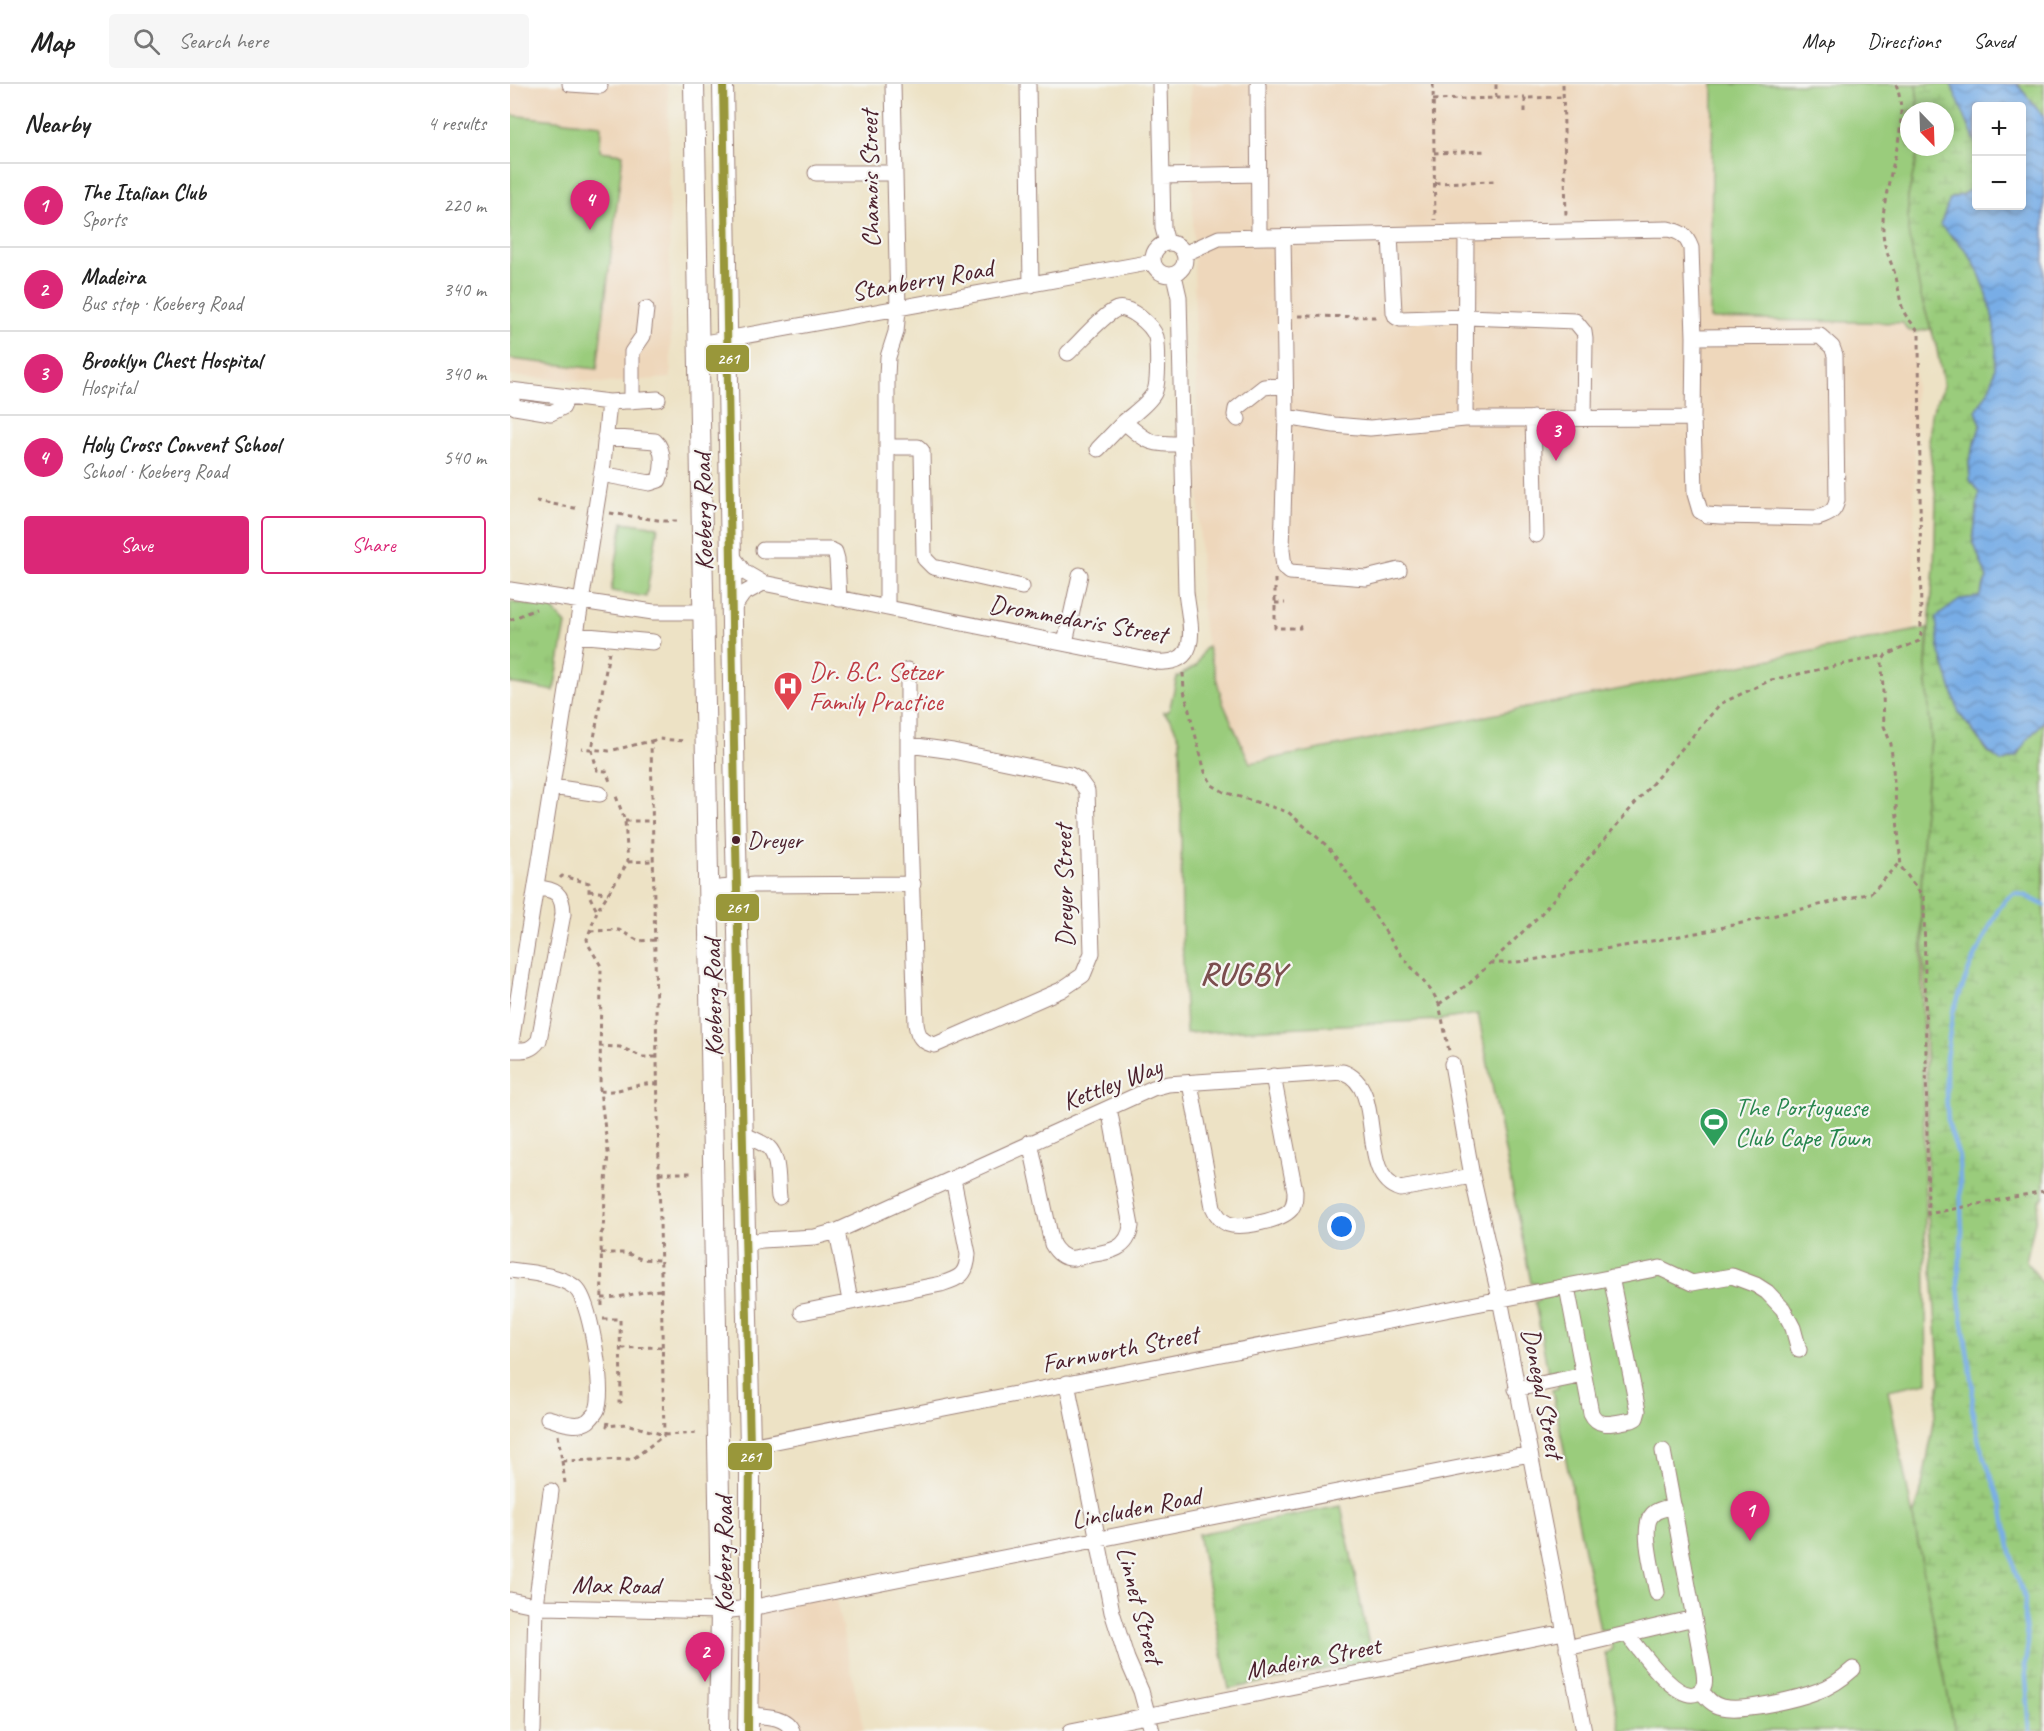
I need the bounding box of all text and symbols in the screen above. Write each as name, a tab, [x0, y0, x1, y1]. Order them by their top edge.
search box	[109, 14, 529, 68]
text: Map	[30, 24, 73, 59]
icon: search	[130, 25, 163, 58]
text: Search here	[178, 27, 268, 55]
text: Map	[1802, 28, 1834, 54]
text: Directions	[1867, 28, 1940, 54]
text: Saved	[1973, 28, 2014, 54]
north arrow	[1900, 102, 1954, 156]
map controls	[1972, 102, 2026, 210]
button: +	[1972, 102, 2026, 156]
text: Nearby	[24, 107, 89, 140]
street label: Chamois Street	[852, 107, 888, 248]
text: 4 results	[427, 111, 486, 136]
button: −	[1972, 156, 2026, 210]
text: The Italian Club	[81, 179, 206, 207]
pin: 4	[570, 180, 610, 230]
text: 1	[39, 193, 48, 218]
text: 220 m	[443, 193, 486, 218]
text: Sports	[81, 207, 126, 232]
street label: Stanberry Road	[849, 251, 999, 309]
text: Madeira	[81, 263, 145, 291]
text: 2	[39, 277, 48, 302]
text: 340 m	[443, 277, 486, 302]
text: Bus stop · Koeberg Road	[81, 291, 242, 316]
line badge: 261	[705, 344, 750, 373]
text: Brooklyn Chest Hospital	[81, 347, 262, 375]
text: 261	[717, 349, 741, 369]
text: 3	[39, 361, 48, 386]
text: 340 m	[443, 361, 486, 386]
text: Hospital	[81, 375, 136, 400]
pin: 3	[1536, 412, 1576, 461]
text: Holy Cross Convent School	[81, 431, 280, 459]
text: 4	[39, 445, 48, 470]
text: 540 m	[443, 445, 486, 470]
street label: Koeberg Road	[685, 449, 721, 571]
text: School · Koeberg Road	[81, 459, 228, 484]
button: Save	[24, 516, 249, 574]
button: Share	[261, 516, 486, 574]
street label: Drommedaris Street	[987, 587, 1173, 651]
place label: Dr. B.C. Setzer Family Practice	[809, 655, 945, 718]
hospital icon: Dr. B.C. Setzer Family Practice	[772, 670, 804, 712]
street label: Dreyer Street	[1046, 821, 1082, 948]
place label: Dreyer	[747, 825, 805, 855]
marker: Dreyer	[730, 834, 742, 846]
line badge: 261	[715, 893, 760, 922]
text: 261	[726, 898, 750, 918]
street label: Koeberg Road	[695, 935, 731, 1057]
district label: RUGBY	[1200, 953, 1292, 994]
street label: Kettley Way	[1058, 1049, 1168, 1118]
place label: The Portuguese Club Cape Town	[1735, 1091, 1871, 1154]
sports icon: The Portuguese Club Cape Town	[1698, 1106, 1730, 1148]
your location	[1327, 1212, 1356, 1241]
street label: Farnworth Street	[1039, 1317, 1204, 1380]
street label: Donegal Street	[1514, 1325, 1572, 1464]
line badge: 261	[727, 1442, 773, 1471]
text: 261	[739, 1447, 763, 1467]
street label: Lincluden Road	[1068, 1479, 1207, 1537]
pin: 1	[1730, 1492, 1770, 1541]
street label: Koeberg Road	[707, 1493, 740, 1614]
street label: Linnet Street	[1109, 1543, 1172, 1670]
street label: Max Road	[572, 1568, 664, 1602]
street label: Madeira Street	[1243, 1628, 1386, 1687]
pin: 2	[686, 1632, 724, 1682]

